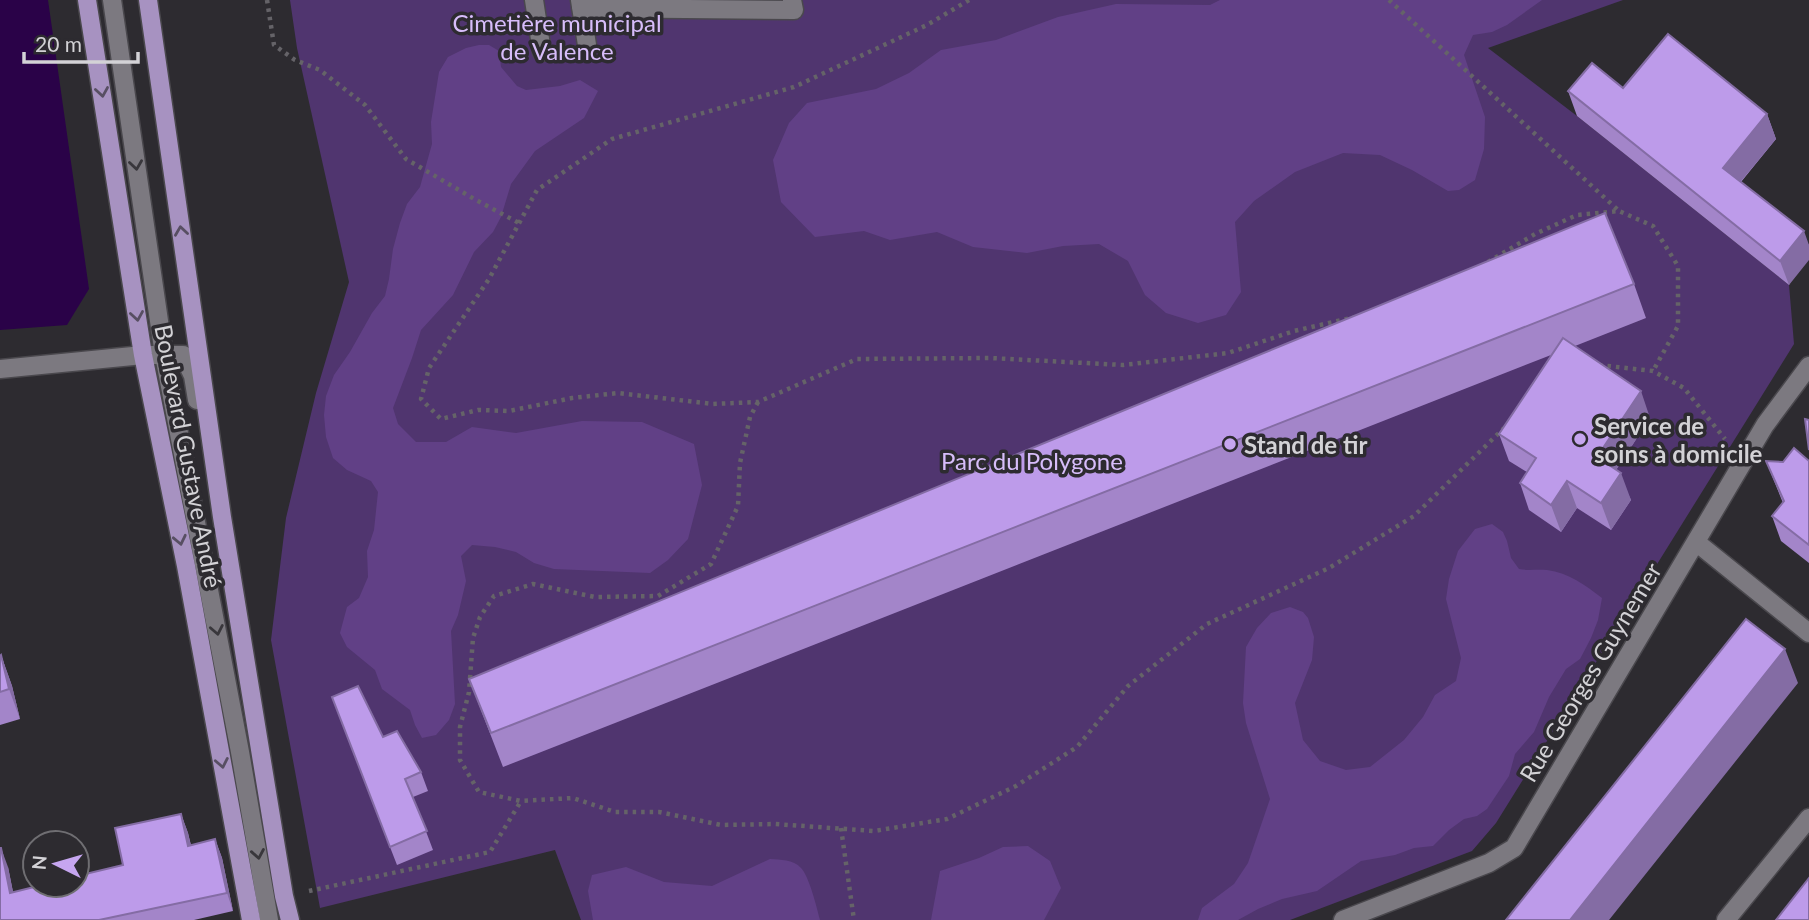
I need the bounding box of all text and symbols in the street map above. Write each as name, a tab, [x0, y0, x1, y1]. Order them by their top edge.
park label: Cimetière municipal de Valence	[452, 8, 662, 65]
scale bar	[24, 21, 138, 65]
text: 20 m	[35, 31, 82, 56]
one-way arrow	[94, 86, 109, 98]
one-way arrow	[129, 159, 144, 170]
one-way arrow	[174, 225, 189, 237]
one-way arrow	[129, 311, 144, 322]
street label: Boulevard Gustave André	[149, 322, 229, 590]
place label: Service de soins à domicile	[1594, 411, 1763, 468]
place label: Stand de tir	[1244, 430, 1367, 459]
marker: Service de soins à domicile	[1572, 431, 1588, 447]
marker: Stand de tir	[1222, 436, 1238, 452]
park label: Parc du Polygone	[941, 446, 1123, 475]
one-way arrow	[172, 534, 187, 546]
street label: Rue Georges Guynemer	[1513, 557, 1667, 787]
one-way arrow	[208, 624, 223, 636]
one-way arrow	[214, 757, 229, 769]
north arrow	[21, 829, 91, 899]
one-way arrow	[249, 848, 264, 860]
text: N	[26, 854, 51, 871]

